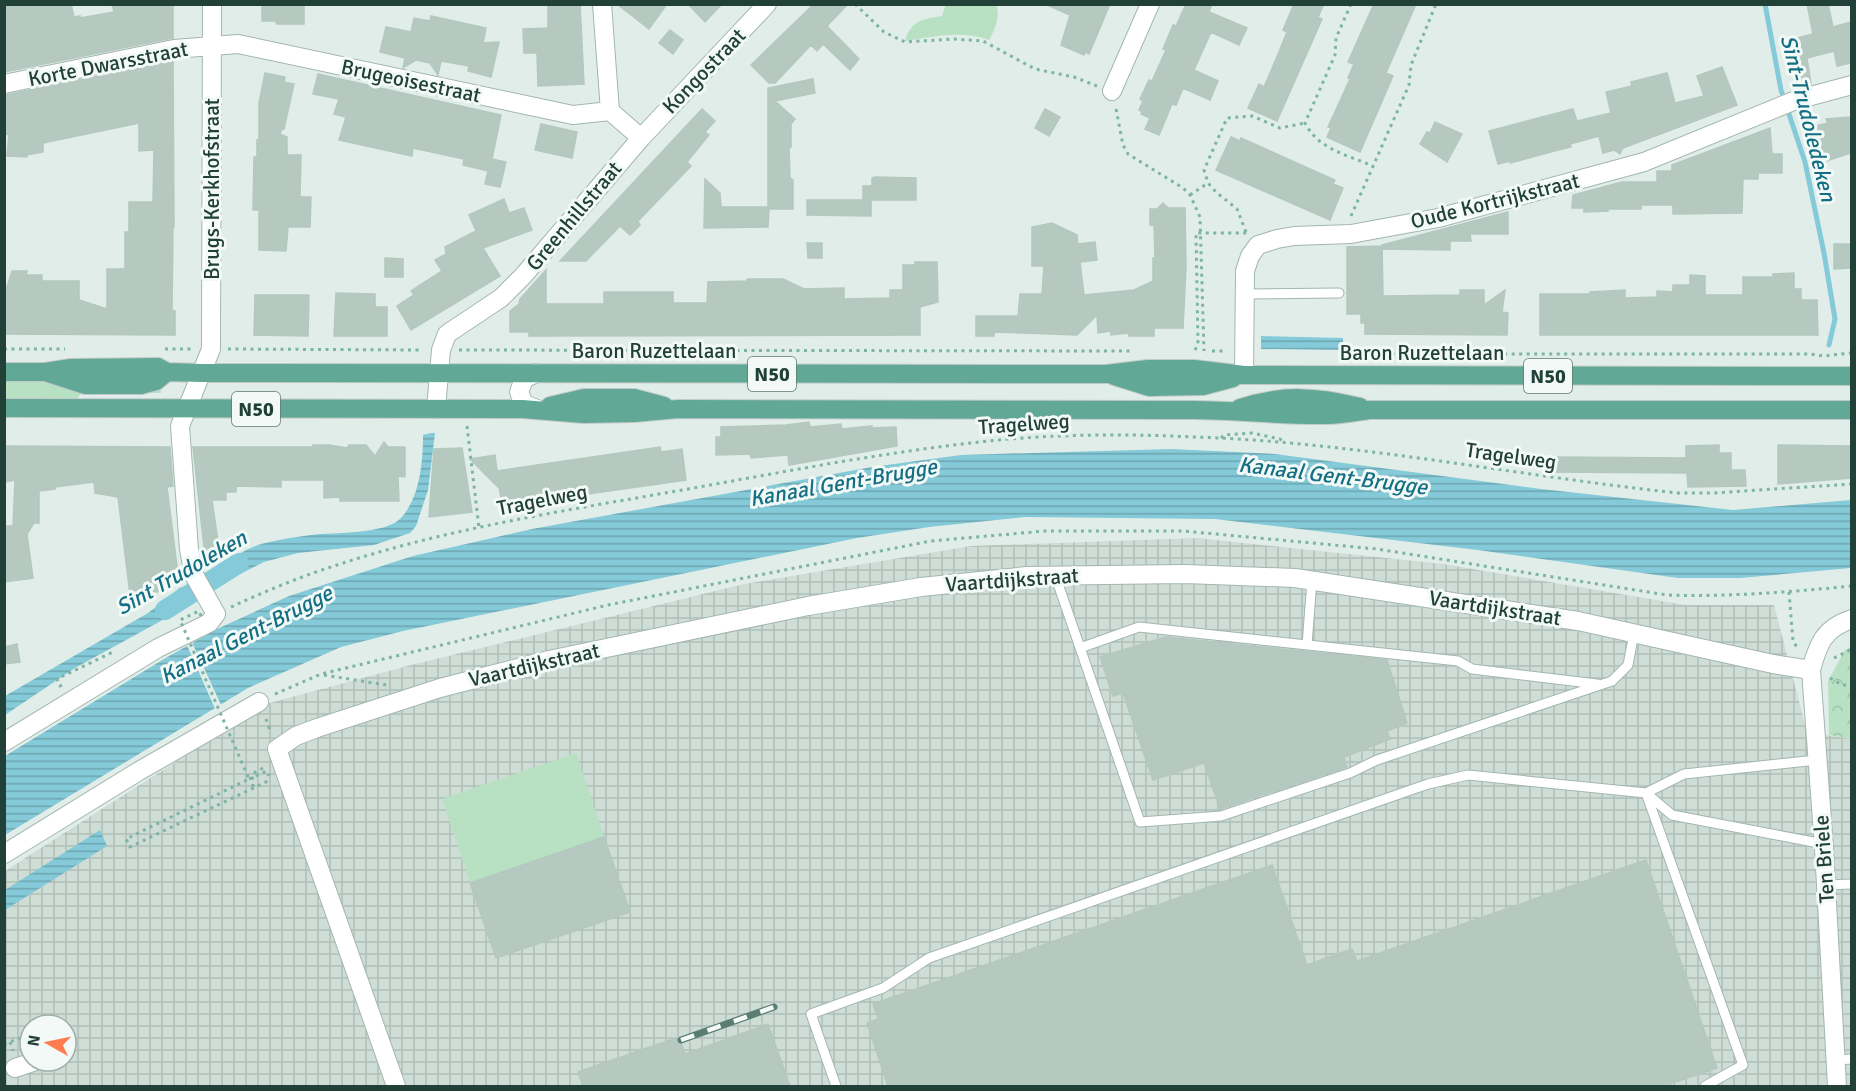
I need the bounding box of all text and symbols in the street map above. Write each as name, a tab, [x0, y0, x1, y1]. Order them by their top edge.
street label: Kongostraat	[657, 23, 751, 119]
water label: Sint-Trudoledeken	[1775, 32, 1843, 205]
street label: Korte Dwarsstraat	[26, 36, 190, 92]
street label: Brugeoisestraat	[339, 54, 483, 108]
street label: Brugs-Kerkhofstraat	[199, 98, 225, 280]
street label: Greenhillstraat	[521, 156, 627, 276]
street label: Oude Kortrijkstraat	[1408, 167, 1582, 235]
street label: Baron Ruzettelaan	[572, 338, 736, 364]
street label: Baron Ruzettelaan	[1340, 340, 1504, 366]
road number: N50	[748, 357, 796, 391]
road number: N50	[1524, 359, 1572, 393]
road number: N50	[232, 392, 280, 426]
street label: Tragelweg	[977, 408, 1071, 440]
street label: Tragelweg	[1464, 437, 1558, 475]
water label: Kanaal Gent-Brugge	[1237, 451, 1430, 501]
water label: Kanaal Gent-Brugge	[747, 453, 940, 512]
street label: Tragelweg	[495, 479, 589, 521]
water label: Sint Trudoleken	[111, 524, 252, 621]
street label: Vaartdijkstraat	[944, 562, 1080, 598]
water label: Kanaal Gent-Brugge	[156, 579, 338, 690]
street label: Vaartdijkstraat	[1427, 585, 1563, 631]
street label: Vaartdijkstraat	[466, 637, 602, 693]
street label: Ten Briele	[1808, 814, 1840, 904]
north arrow	[18, 1013, 78, 1073]
text: N	[23, 1034, 45, 1048]

